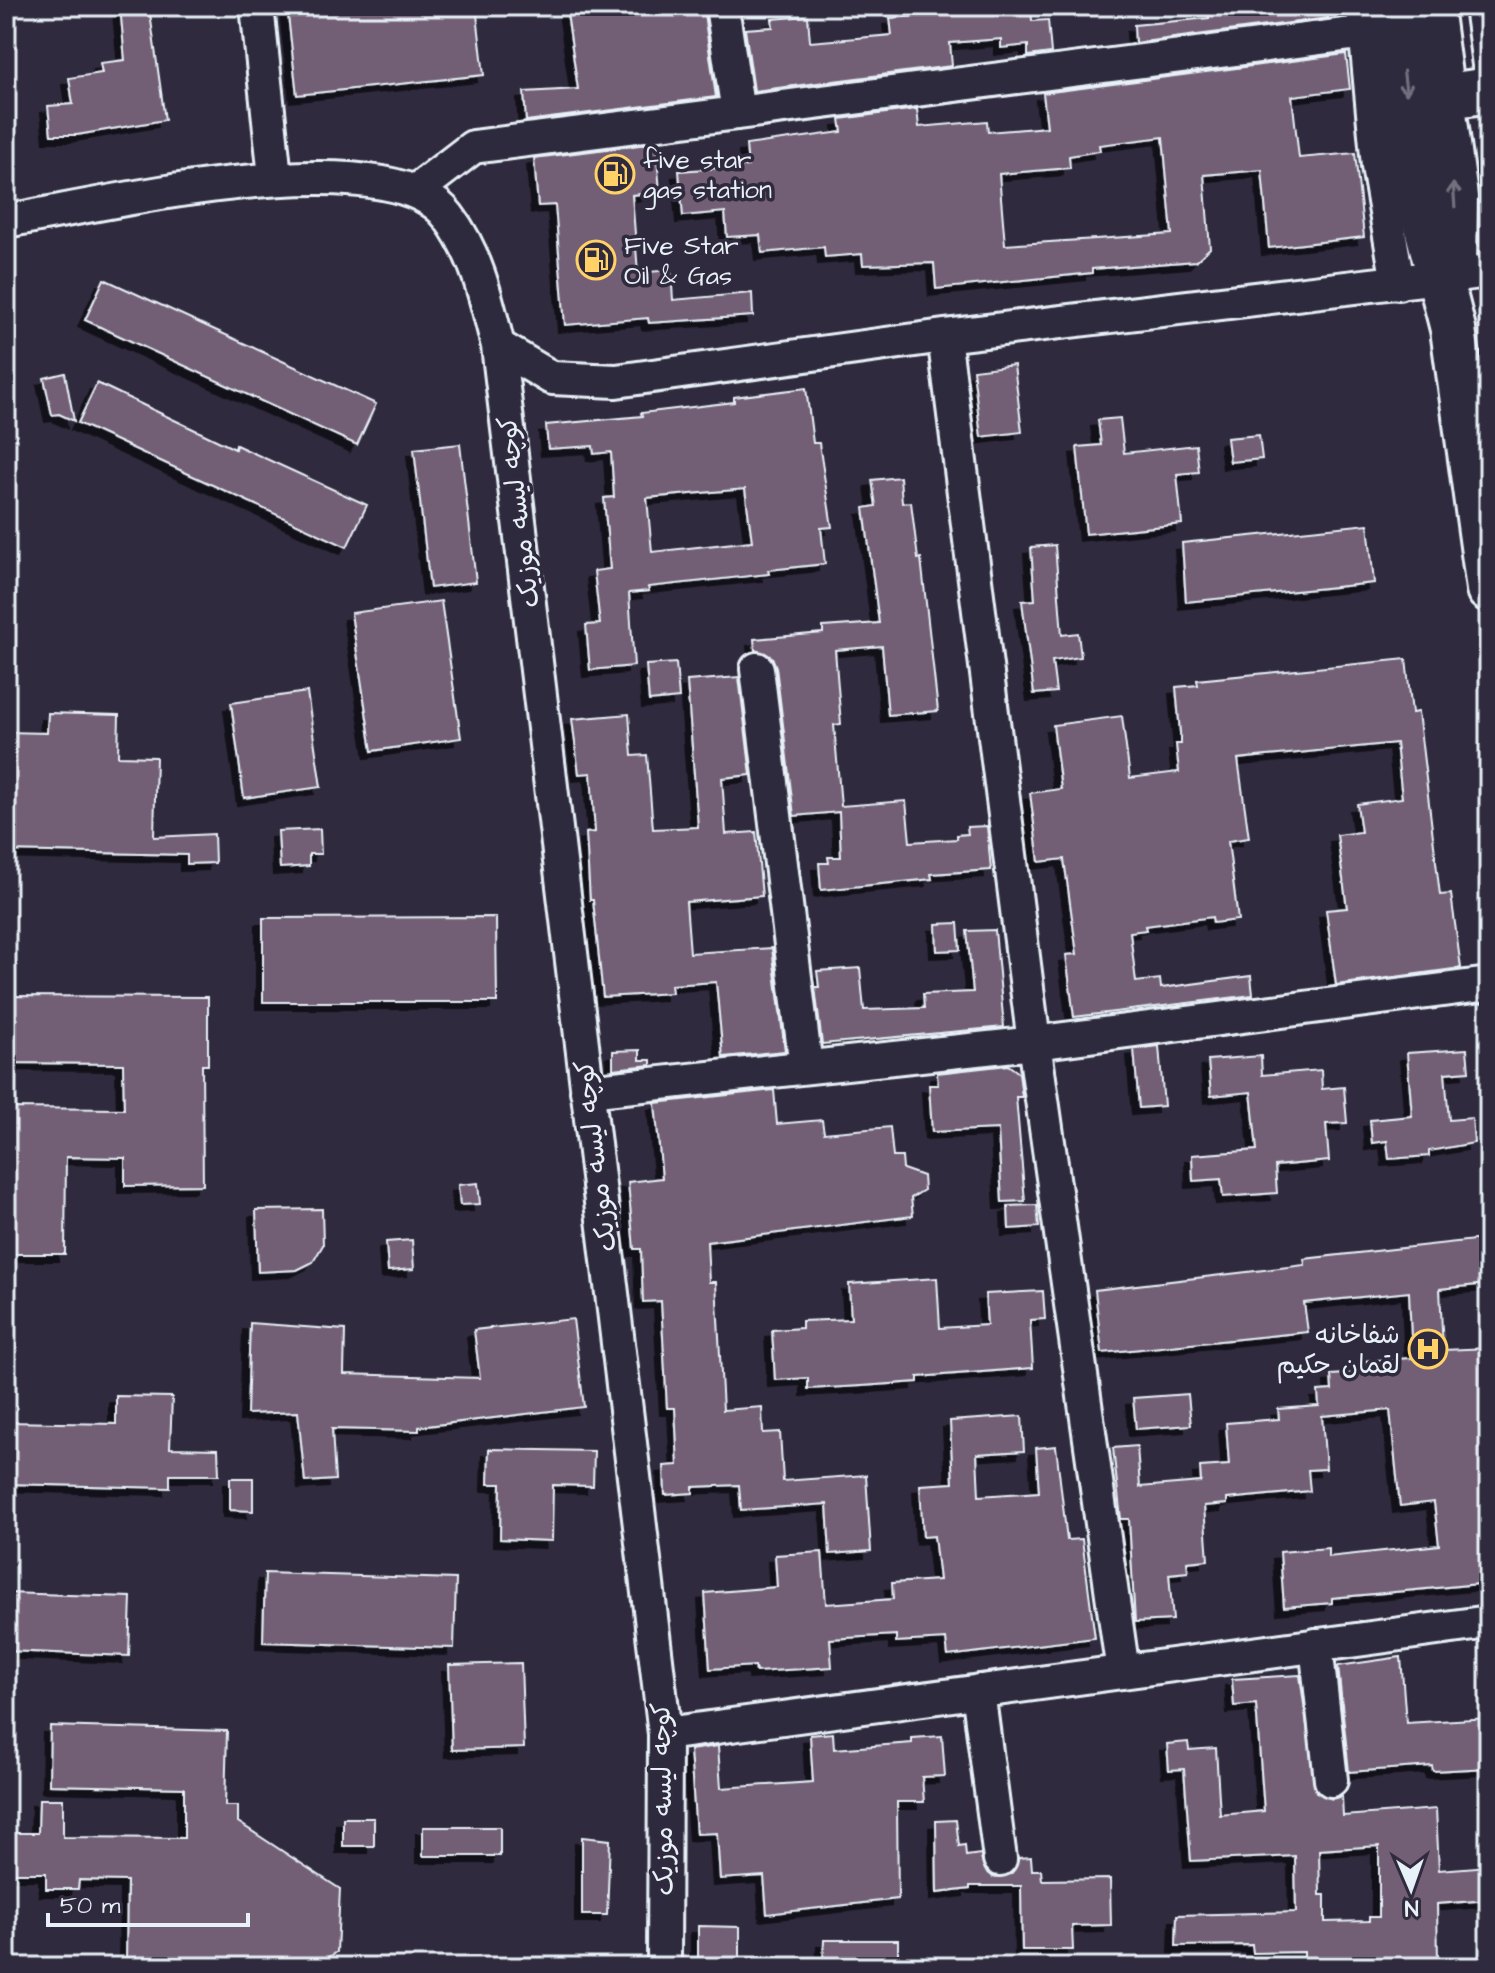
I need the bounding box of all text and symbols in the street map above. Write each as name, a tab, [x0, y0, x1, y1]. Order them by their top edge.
one-way arrow	[1398, 70, 1413, 95]
place label: five star gas station	[643, 142, 772, 210]
fuel station icon: five star gas station	[594, 153, 636, 195]
one-way arrow	[1446, 182, 1461, 209]
place label: Five Star Oil & Gas	[624, 228, 739, 294]
fuel station icon: Five Star Oil & Gas	[575, 239, 617, 281]
street label: کوچه لیسه موزیک	[489, 414, 549, 610]
street label: کوچه لیسه موزیک	[566, 1058, 626, 1254]
place label: شفاخانه لقمان حکیم	[1276, 1317, 1400, 1384]
hospital icon: شفاخانه لقمان حکیم	[1407, 1328, 1449, 1370]
street label: کوچه لیسه موزیک	[643, 1702, 683, 1896]
north arrow	[1371, 1849, 1451, 1929]
scale bar	[48, 1877, 248, 1927]
text: 50 m	[60, 1889, 121, 1923]
text: N	[1404, 1892, 1419, 1923]

